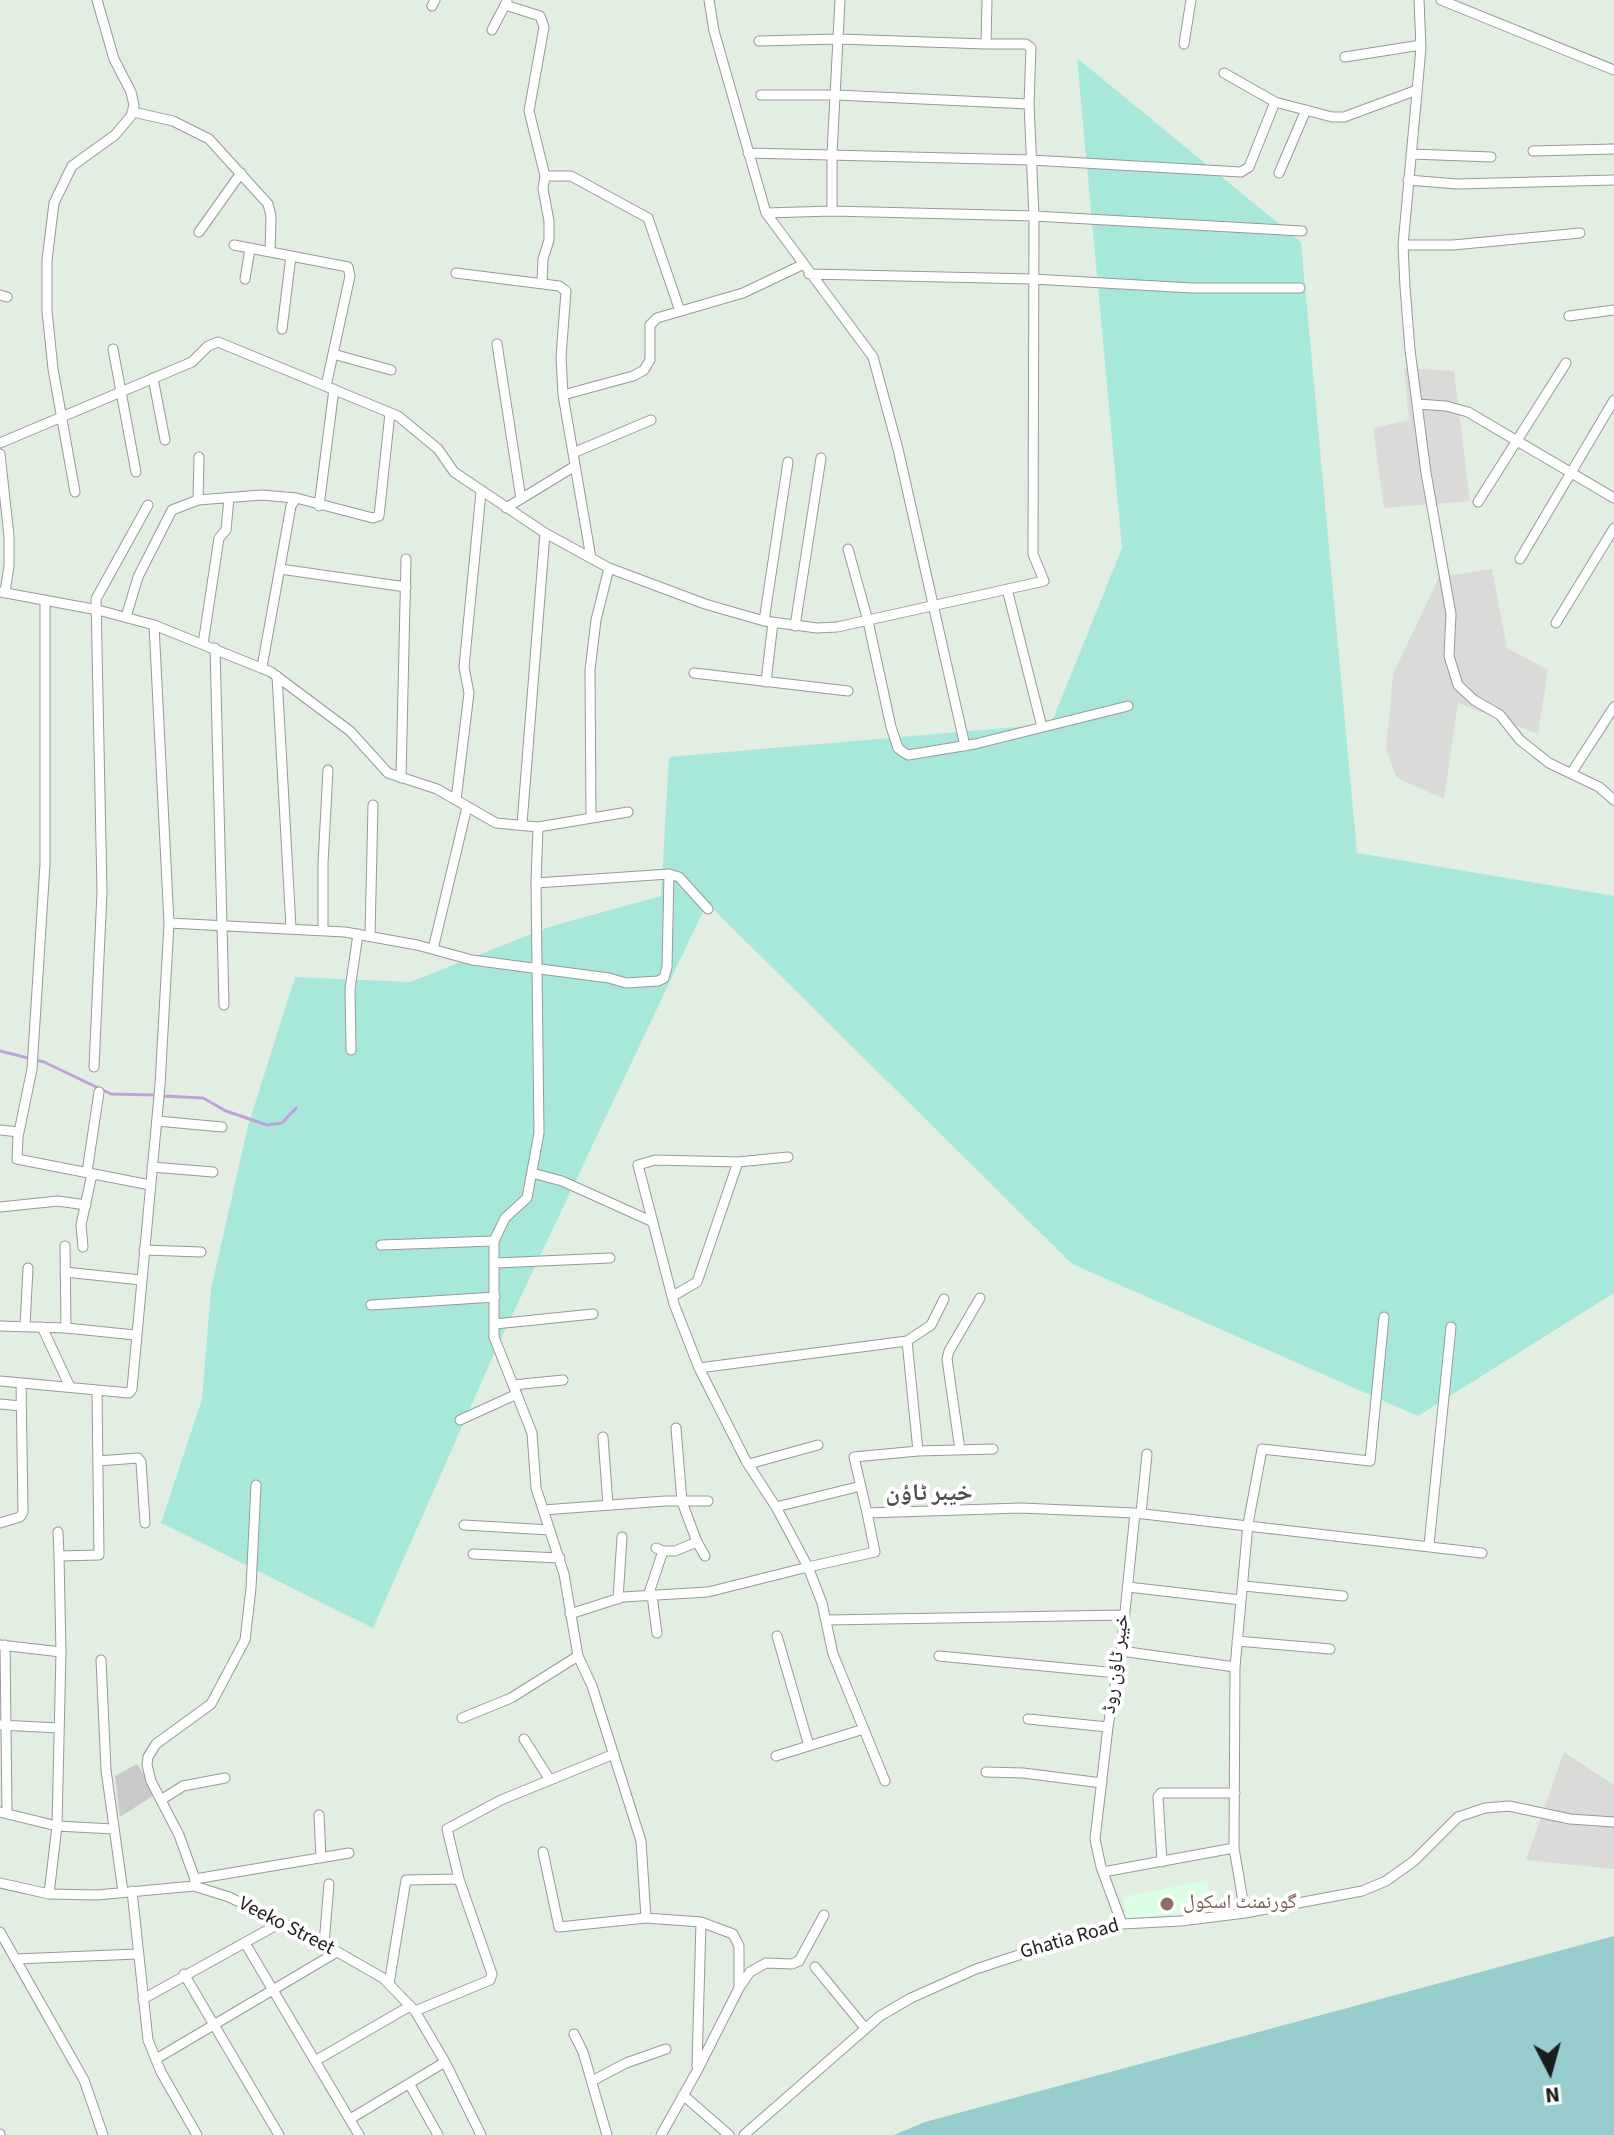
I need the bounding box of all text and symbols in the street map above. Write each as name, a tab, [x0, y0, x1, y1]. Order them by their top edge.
district label: خیبر ٹاؤن	[885, 1481, 973, 1509]
street label: خیبر ٹاؤن روڈ	[1098, 1613, 1136, 1715]
place label: گورنمنٹ اسکول	[1183, 1892, 1297, 1916]
street label: Veeko Street	[234, 1893, 338, 1961]
marker: گورنمنٹ اسکول	[1158, 1895, 1176, 1913]
street label: Ghatia Road	[1018, 1914, 1122, 1966]
north arrow	[1510, 2031, 1590, 2111]
text: N	[1544, 2078, 1561, 2112]

